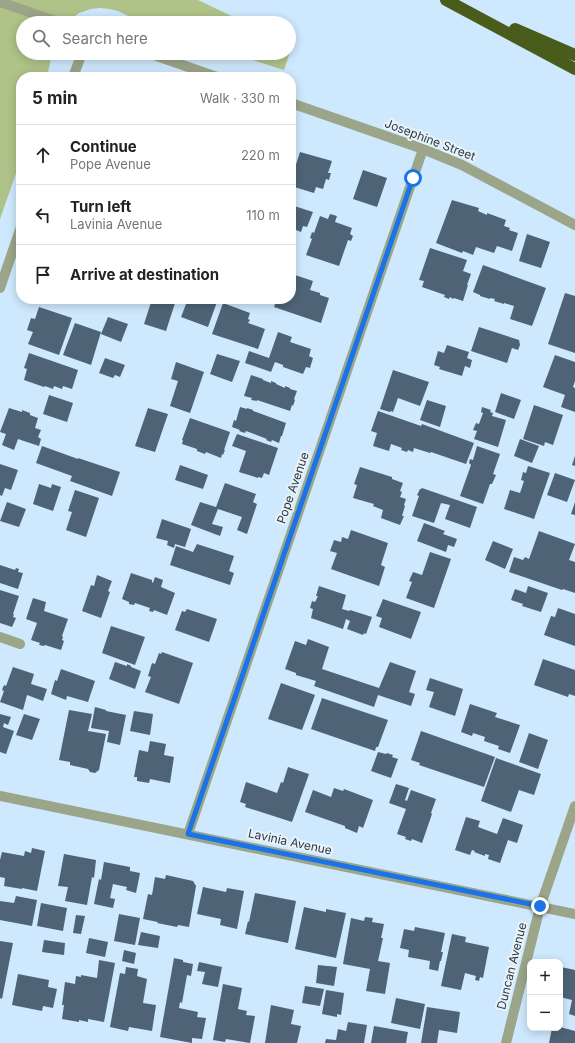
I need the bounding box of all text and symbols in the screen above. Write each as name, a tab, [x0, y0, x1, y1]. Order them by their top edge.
search box	[16, 16, 296, 60]
icon: search	[30, 27, 52, 49]
text: Search here	[62, 29, 148, 48]
text: 5 min	[32, 88, 78, 108]
text: Walk · 330 m	[200, 90, 280, 106]
street label: Josephine Street	[383, 115, 478, 164]
text: Continue	[70, 137, 137, 156]
icon: ahead	[32, 144, 54, 166]
text: 220 m	[241, 147, 280, 163]
text: Pope Avenue	[70, 156, 151, 172]
route start	[404, 169, 422, 187]
text: Turn left	[70, 197, 131, 216]
icon: left	[32, 204, 54, 226]
text: 110 m	[246, 207, 280, 223]
text: Lavinia Avenue	[70, 216, 162, 232]
icon: arrive	[32, 264, 54, 286]
text: Arrive at destination	[70, 265, 219, 284]
street label: Pope Avenue	[273, 450, 312, 526]
street label: Lavinia Avenue	[247, 825, 333, 858]
route end	[531, 897, 549, 915]
street label: Duncan Avenue	[493, 921, 530, 1011]
map controls	[527, 959, 563, 1031]
button: +	[527, 959, 563, 995]
button: −	[527, 995, 563, 1031]

